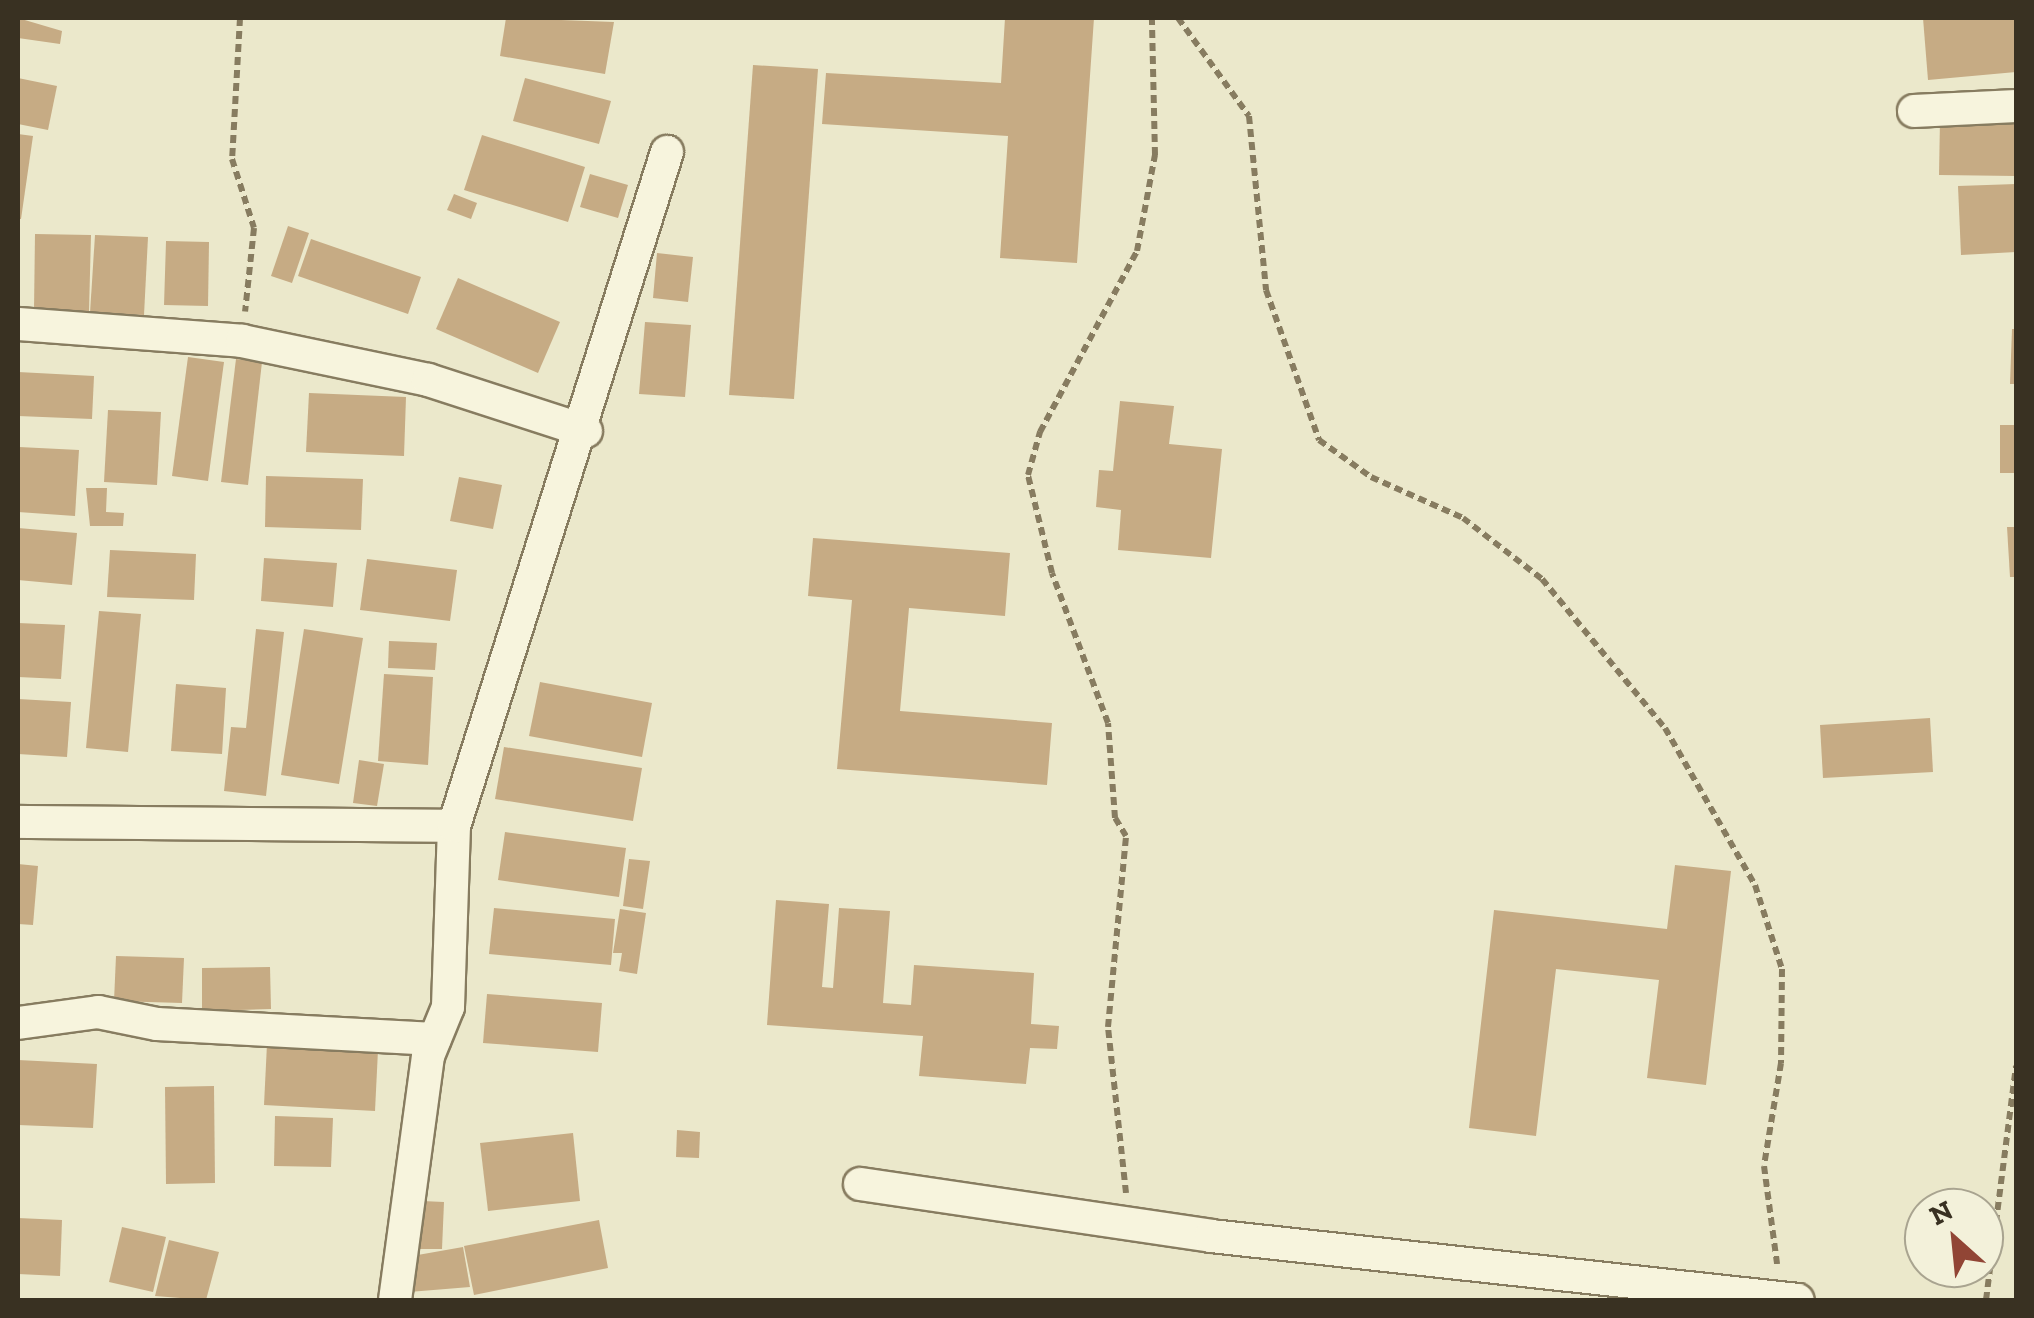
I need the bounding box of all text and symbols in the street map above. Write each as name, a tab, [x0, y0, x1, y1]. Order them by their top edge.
north arrow	[1904, 1188, 2004, 1288]
text: N	[1924, 1193, 1958, 1232]

